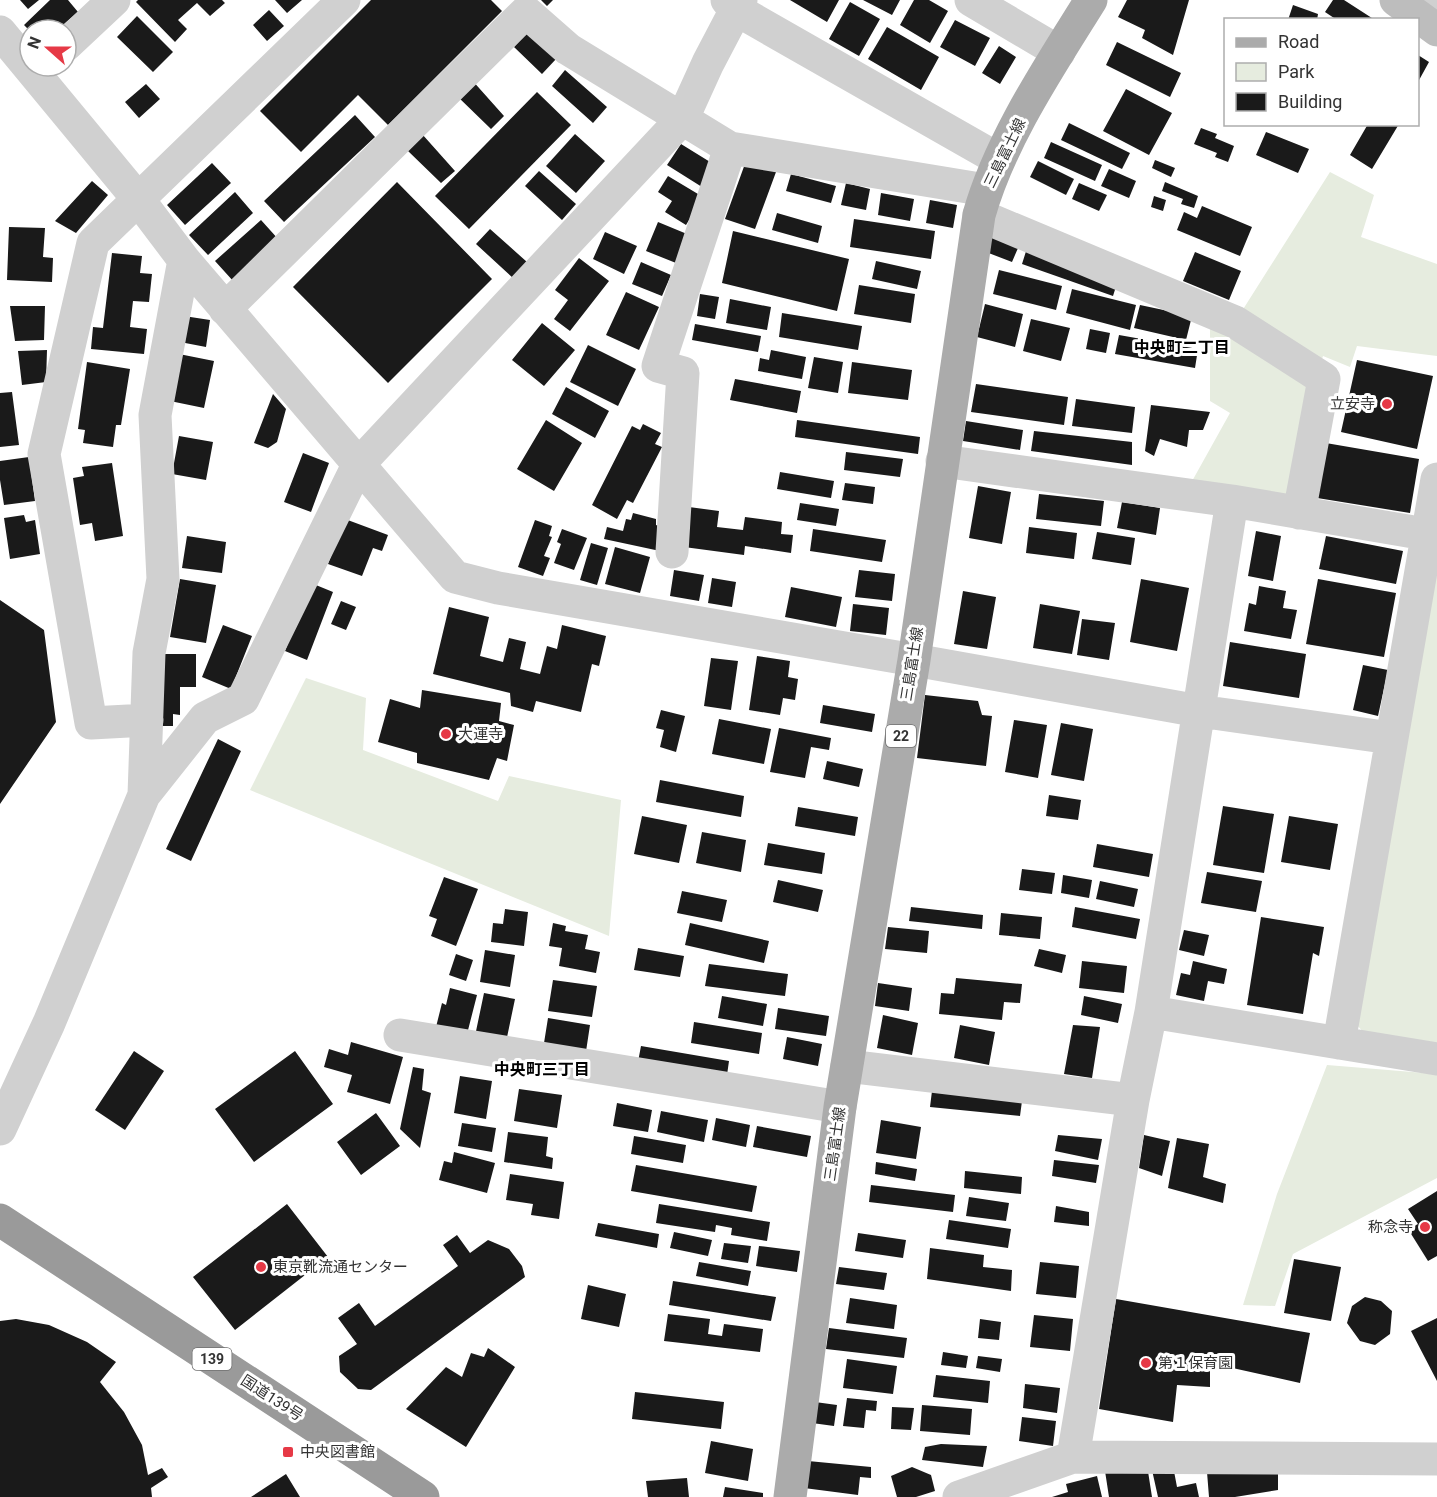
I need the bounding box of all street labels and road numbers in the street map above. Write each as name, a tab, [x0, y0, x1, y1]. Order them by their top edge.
street label: 三島富士線	[980, 115, 1030, 191]
street label: 三島富士線	[897, 626, 927, 702]
road number: 22	[886, 725, 916, 747]
street label: 三島富士線	[821, 1106, 849, 1182]
road number: 139	[192, 1348, 232, 1370]
street label: 国道139号	[238, 1371, 306, 1425]

